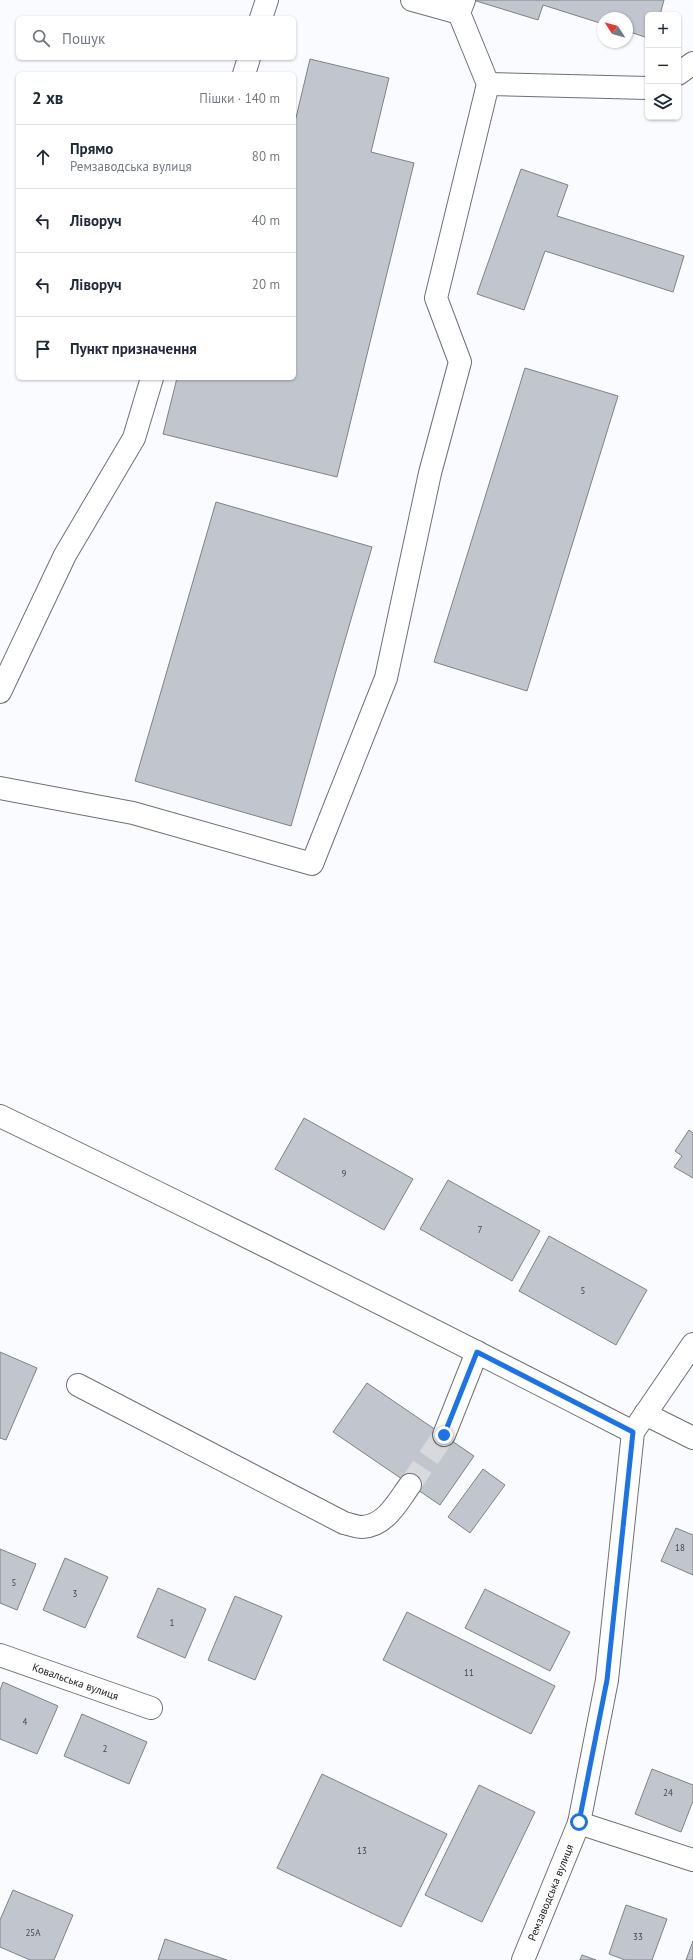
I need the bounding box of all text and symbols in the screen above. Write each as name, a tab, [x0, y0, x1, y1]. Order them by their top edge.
north arrow	[597, 12, 633, 48]
map controls	[645, 12, 681, 120]
button: +	[645, 12, 681, 48]
search box	[16, 16, 296, 60]
icon: search	[30, 27, 52, 49]
text: Пошук	[62, 29, 105, 48]
button: −	[645, 48, 681, 84]
button: layers	[645, 84, 681, 120]
text: 2 хв	[32, 87, 63, 109]
text: Пішки · 140 m	[199, 90, 280, 107]
text: Прямо	[70, 139, 113, 158]
icon: ahead	[32, 146, 54, 168]
text: 80 m	[252, 148, 280, 165]
text: Ремзаводська вулиця	[70, 158, 192, 175]
icon: left	[32, 210, 54, 232]
text: Ліворуч	[70, 211, 122, 230]
text: 40 m	[252, 212, 280, 229]
icon: left	[32, 274, 54, 296]
text: Ліворуч	[70, 275, 122, 294]
text: 20 m	[252, 276, 280, 293]
icon: arrive	[32, 338, 54, 360]
text: Пункт призначення	[70, 339, 197, 358]
house number: 9	[342, 1168, 347, 1179]
house number: 7	[478, 1224, 483, 1235]
house number: 5	[581, 1285, 586, 1296]
route end	[435, 1426, 453, 1444]
house number: 18	[675, 1542, 685, 1553]
house number: 5	[12, 1577, 17, 1588]
house number: 3	[73, 1588, 78, 1599]
house number: 1	[170, 1617, 175, 1628]
street label: Ковальська вулиця	[30, 1660, 120, 1703]
house number: 11	[464, 1667, 474, 1678]
house number: 4	[23, 1716, 28, 1727]
house number: 2	[103, 1743, 108, 1754]
house number: 24	[663, 1787, 673, 1798]
route start	[570, 1813, 588, 1831]
street label: Ремзаводська вулиця	[525, 1842, 577, 1943]
house number: 13	[357, 1845, 367, 1856]
house number: 25А	[25, 1927, 41, 1938]
house number: 33	[633, 1931, 643, 1942]

